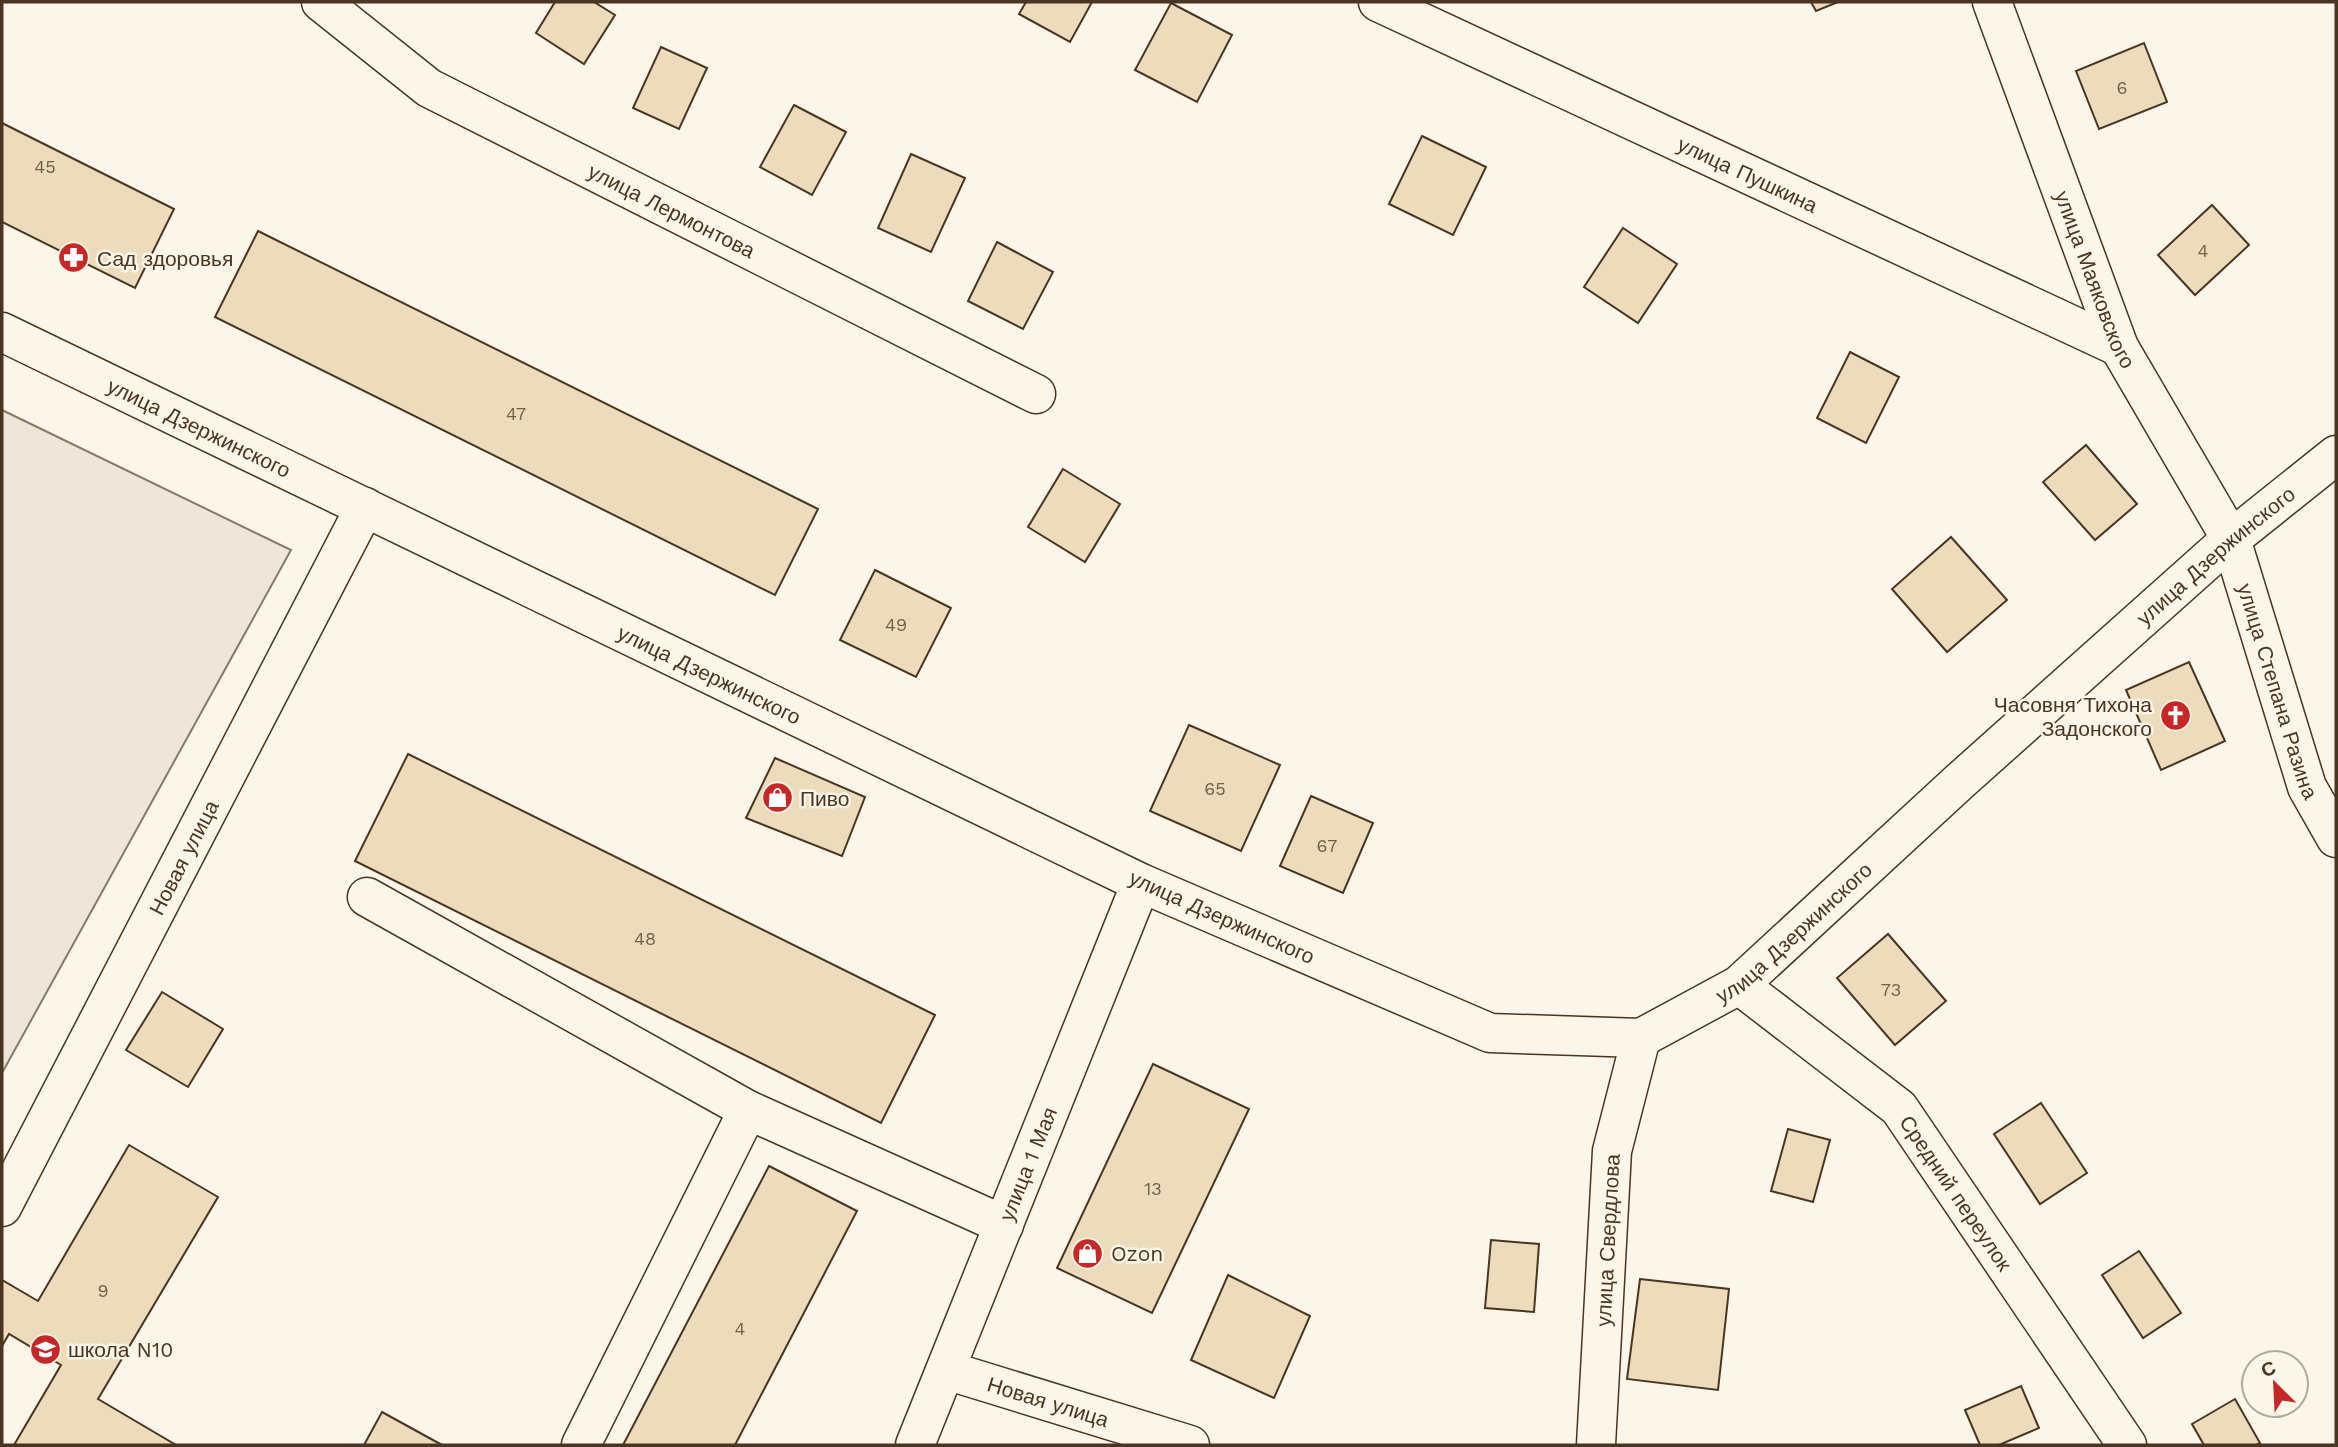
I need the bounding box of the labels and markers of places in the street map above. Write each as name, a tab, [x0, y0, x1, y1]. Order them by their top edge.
pharmacy icon: Сад здоровья	[57, 241, 91, 275]
place label: Сад здоровья	[97, 246, 233, 271]
place label: Часовня Тихона Задонского	[1994, 692, 2152, 741]
church icon: Часовня Тихона Задонского	[2158, 699, 2192, 733]
shop icon: Пиво	[760, 781, 794, 815]
place label: Пиво	[800, 786, 849, 811]
shop icon: Ozon	[1071, 1236, 1105, 1270]
place label: Ozon	[1111, 1241, 1163, 1266]
school or university icon: школа N10	[28, 1332, 62, 1366]
place label: школа N10	[68, 1337, 173, 1362]

